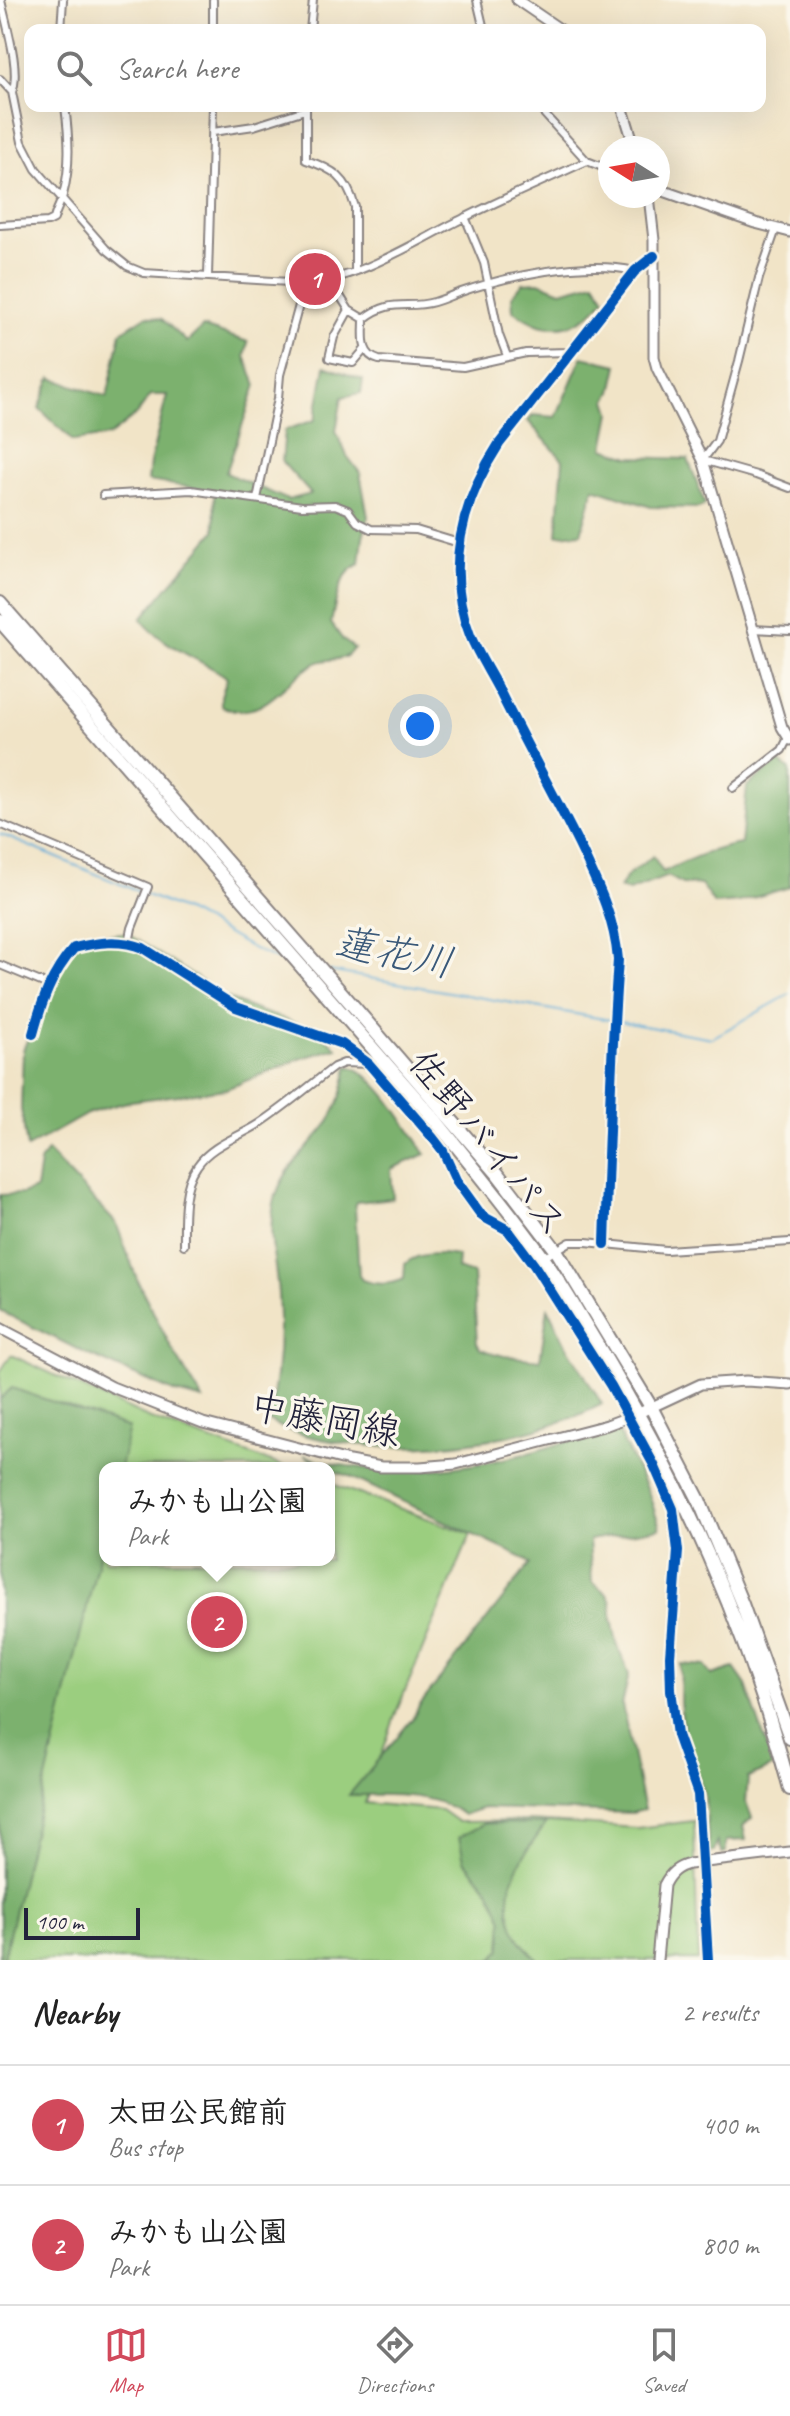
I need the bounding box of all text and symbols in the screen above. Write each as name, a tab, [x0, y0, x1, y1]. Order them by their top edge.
search box	[24, 24, 766, 112]
icon: search	[52, 46, 96, 90]
text: Search here	[116, 49, 238, 87]
north arrow	[598, 136, 670, 208]
pin: 1	[289, 249, 341, 309]
your location	[400, 706, 440, 746]
water label: 蓮花川	[330, 917, 458, 989]
street label: 佐野バイパス	[398, 1040, 578, 1246]
street label: 中藤岡線	[246, 1381, 404, 1457]
popup	[99, 1462, 335, 1566]
text: みかも山公園	[127, 1482, 307, 1520]
text: Park	[127, 1520, 168, 1553]
pin: 2	[191, 1592, 243, 1652]
scale bar	[24, 1904, 140, 1940]
text: 100 m	[36, 1908, 83, 1936]
text: Nearby	[32, 1991, 118, 2034]
text: 2 results	[682, 1996, 758, 2029]
text: 太田公民館前	[108, 2093, 288, 2131]
text: 1	[52, 2109, 64, 2142]
text: 400 m	[702, 2109, 758, 2142]
text: Bus stop	[108, 2131, 183, 2164]
text: みかも山公園	[108, 2213, 288, 2251]
text: 2	[52, 2229, 64, 2262]
text: 800 m	[702, 2229, 758, 2262]
text: Park	[108, 2251, 149, 2284]
tab: Map	[104, 2323, 148, 2399]
tab: Directions	[357, 2323, 433, 2399]
tab: Saved	[642, 2323, 686, 2399]

